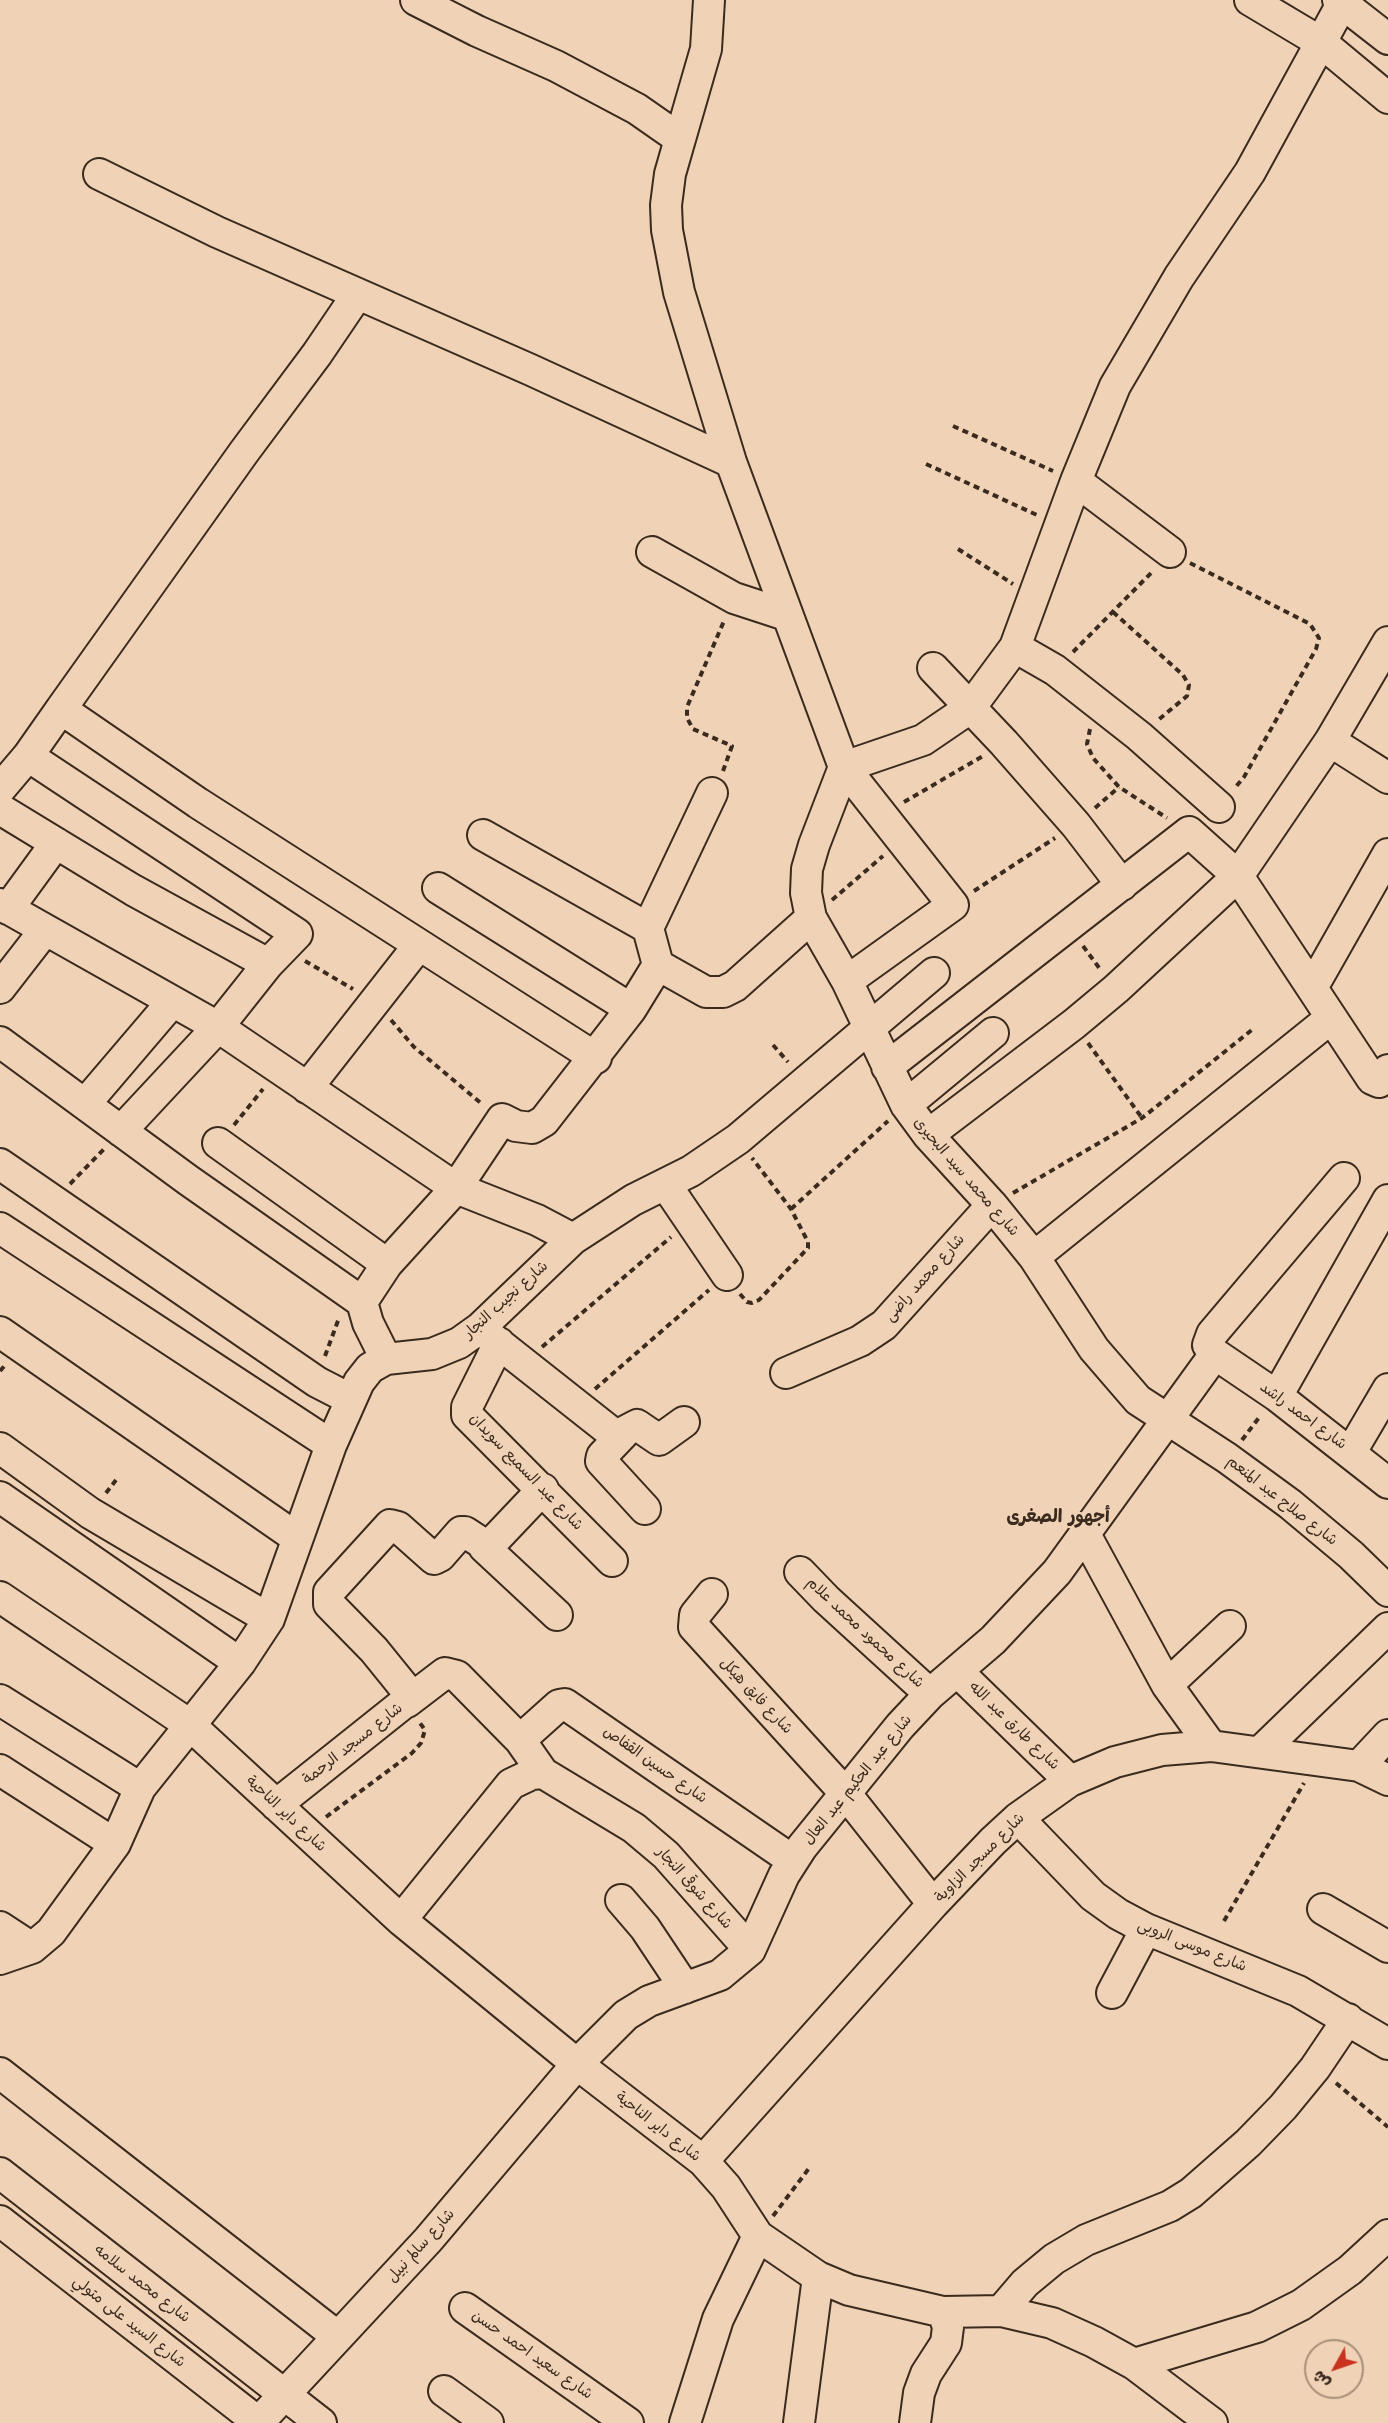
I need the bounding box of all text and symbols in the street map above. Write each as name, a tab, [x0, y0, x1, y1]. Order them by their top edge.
street label: شارع محمد سيد البحيرى	[909, 1114, 1023, 1240]
street label: شارع محمد راضى	[881, 1231, 969, 1325]
street label: شارع نجيب النجار	[460, 1257, 552, 1343]
street label: شارع احمد راشد	[1256, 1378, 1350, 1454]
street label: شارع عبد السميع سويدان	[465, 1410, 587, 1534]
street label: شارع صلاح عبد المنعم	[1223, 1452, 1341, 1550]
district label: أجهور الصغرى	[1006, 1506, 1110, 1528]
street label: شارع محمود محمد علام	[802, 1574, 928, 1692]
street label: شارع فايق هيكل	[716, 1654, 796, 1738]
street label: شارع طارق عبد الله	[965, 1678, 1063, 1774]
street label: شارع مسجد الرحمة	[299, 1699, 407, 1789]
street label: شارع عبد الحكيم عبد العال	[800, 1711, 916, 1849]
street label: شارع حسين القفاص	[600, 1722, 710, 1808]
street label: شارع داير الناحية	[242, 1772, 330, 1856]
street label: شارع مسجد الزاوية	[931, 1809, 1029, 1907]
street label: شارع شوقى النجار	[652, 1843, 736, 1933]
street label: شارع موسى الروبى	[1135, 1916, 1249, 1976]
street label: شارع داير الناحية	[612, 2088, 704, 2166]
street label: شارع سالم نبيل	[383, 2206, 459, 2286]
street label: شارع محمد سلامه	[90, 2241, 194, 2327]
street label: شارع السيد على متولي	[69, 2272, 189, 2372]
street label: شارع سعيد احمد حسن	[468, 2306, 596, 2404]
north arrow	[1304, 2339, 1364, 2399]
text: ش	[1308, 2366, 1335, 2393]

